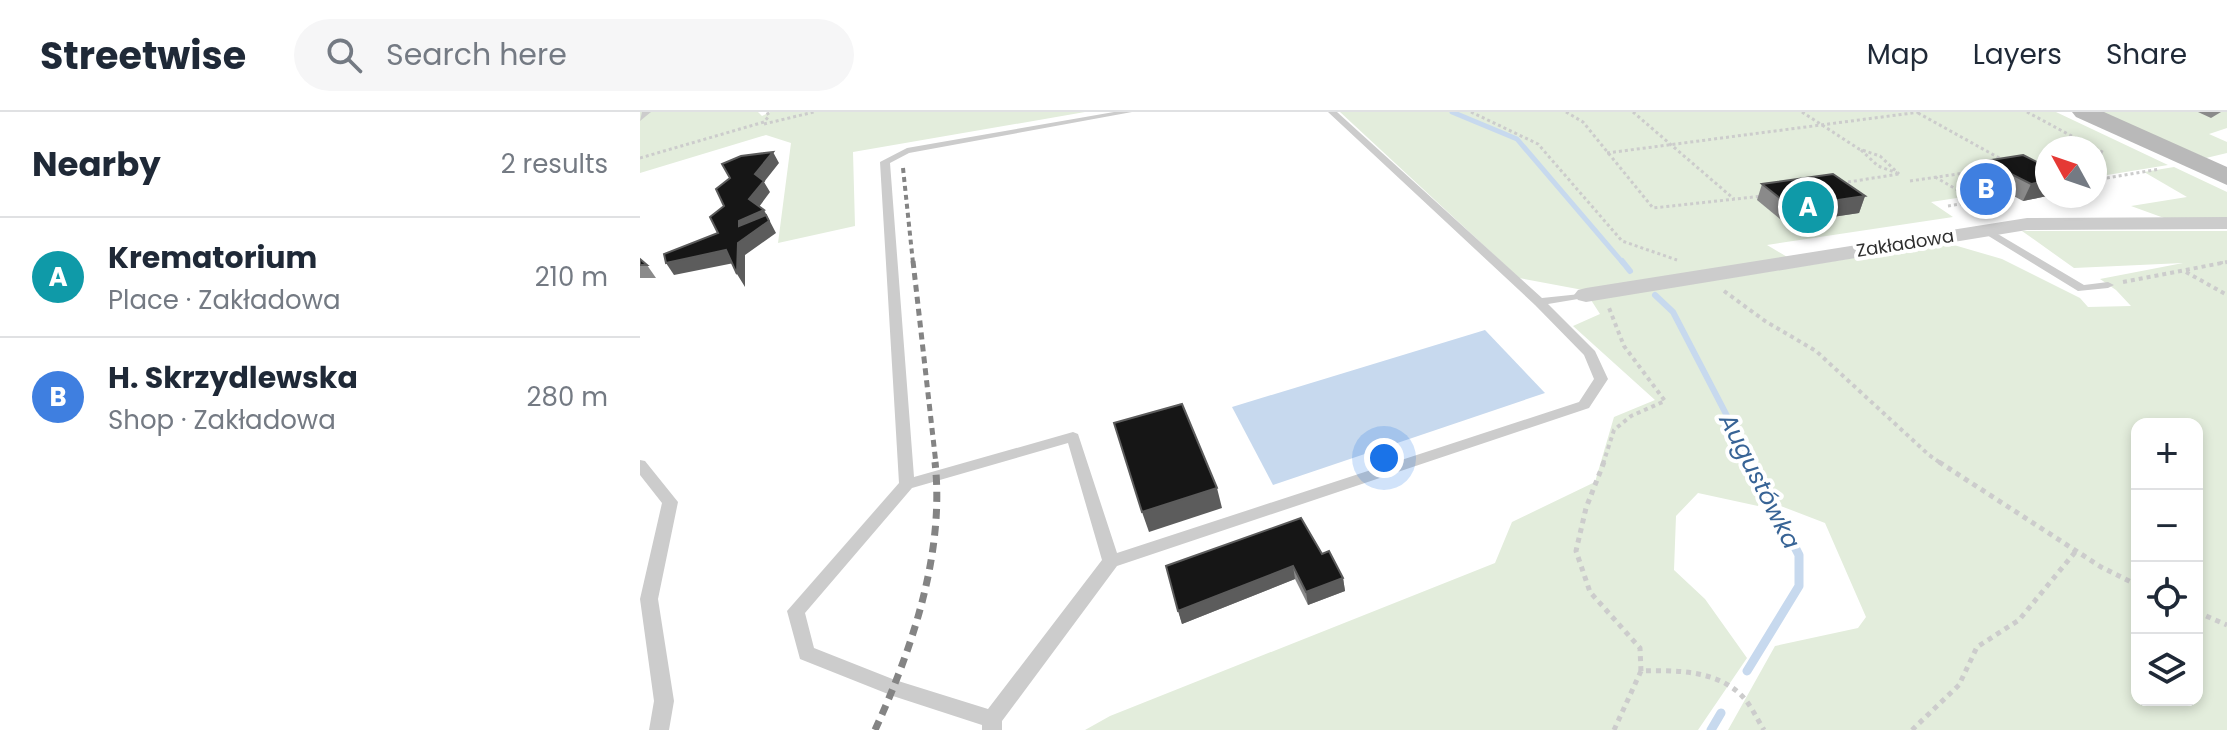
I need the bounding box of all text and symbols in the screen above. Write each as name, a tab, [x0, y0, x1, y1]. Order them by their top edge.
search box	[294, 19, 854, 91]
text: Streetwise	[40, 29, 246, 82]
icon: search	[322, 33, 366, 77]
text: Search here	[386, 33, 567, 76]
text: Map	[1867, 35, 1929, 74]
text: Layers	[1973, 35, 2062, 74]
text: Share	[2106, 35, 2187, 74]
north arrow	[2035, 136, 2107, 208]
text: Nearby	[32, 140, 161, 188]
text: 2 results	[501, 146, 608, 182]
pin: B	[1960, 159, 2012, 219]
pin: A	[1782, 177, 1834, 237]
street label: Zakładowa	[1854, 223, 1956, 263]
text: Krematorium	[108, 236, 317, 279]
text: A	[48, 259, 68, 295]
text: 210 m	[535, 259, 608, 295]
text: Place · Zakładowa	[108, 282, 341, 318]
text: H. Skrzydlewska	[108, 356, 358, 399]
text: B	[49, 379, 67, 415]
text: 280 m	[527, 379, 608, 415]
text: Shop · Zakładowa	[108, 402, 336, 438]
water label: Augustówka	[1711, 407, 1808, 554]
map controls	[2131, 418, 2203, 706]
button: +	[2131, 418, 2203, 490]
your location	[1364, 438, 1404, 478]
button: −	[2131, 490, 2203, 562]
button: locate	[2131, 562, 2203, 634]
button: layers	[2131, 634, 2203, 706]

